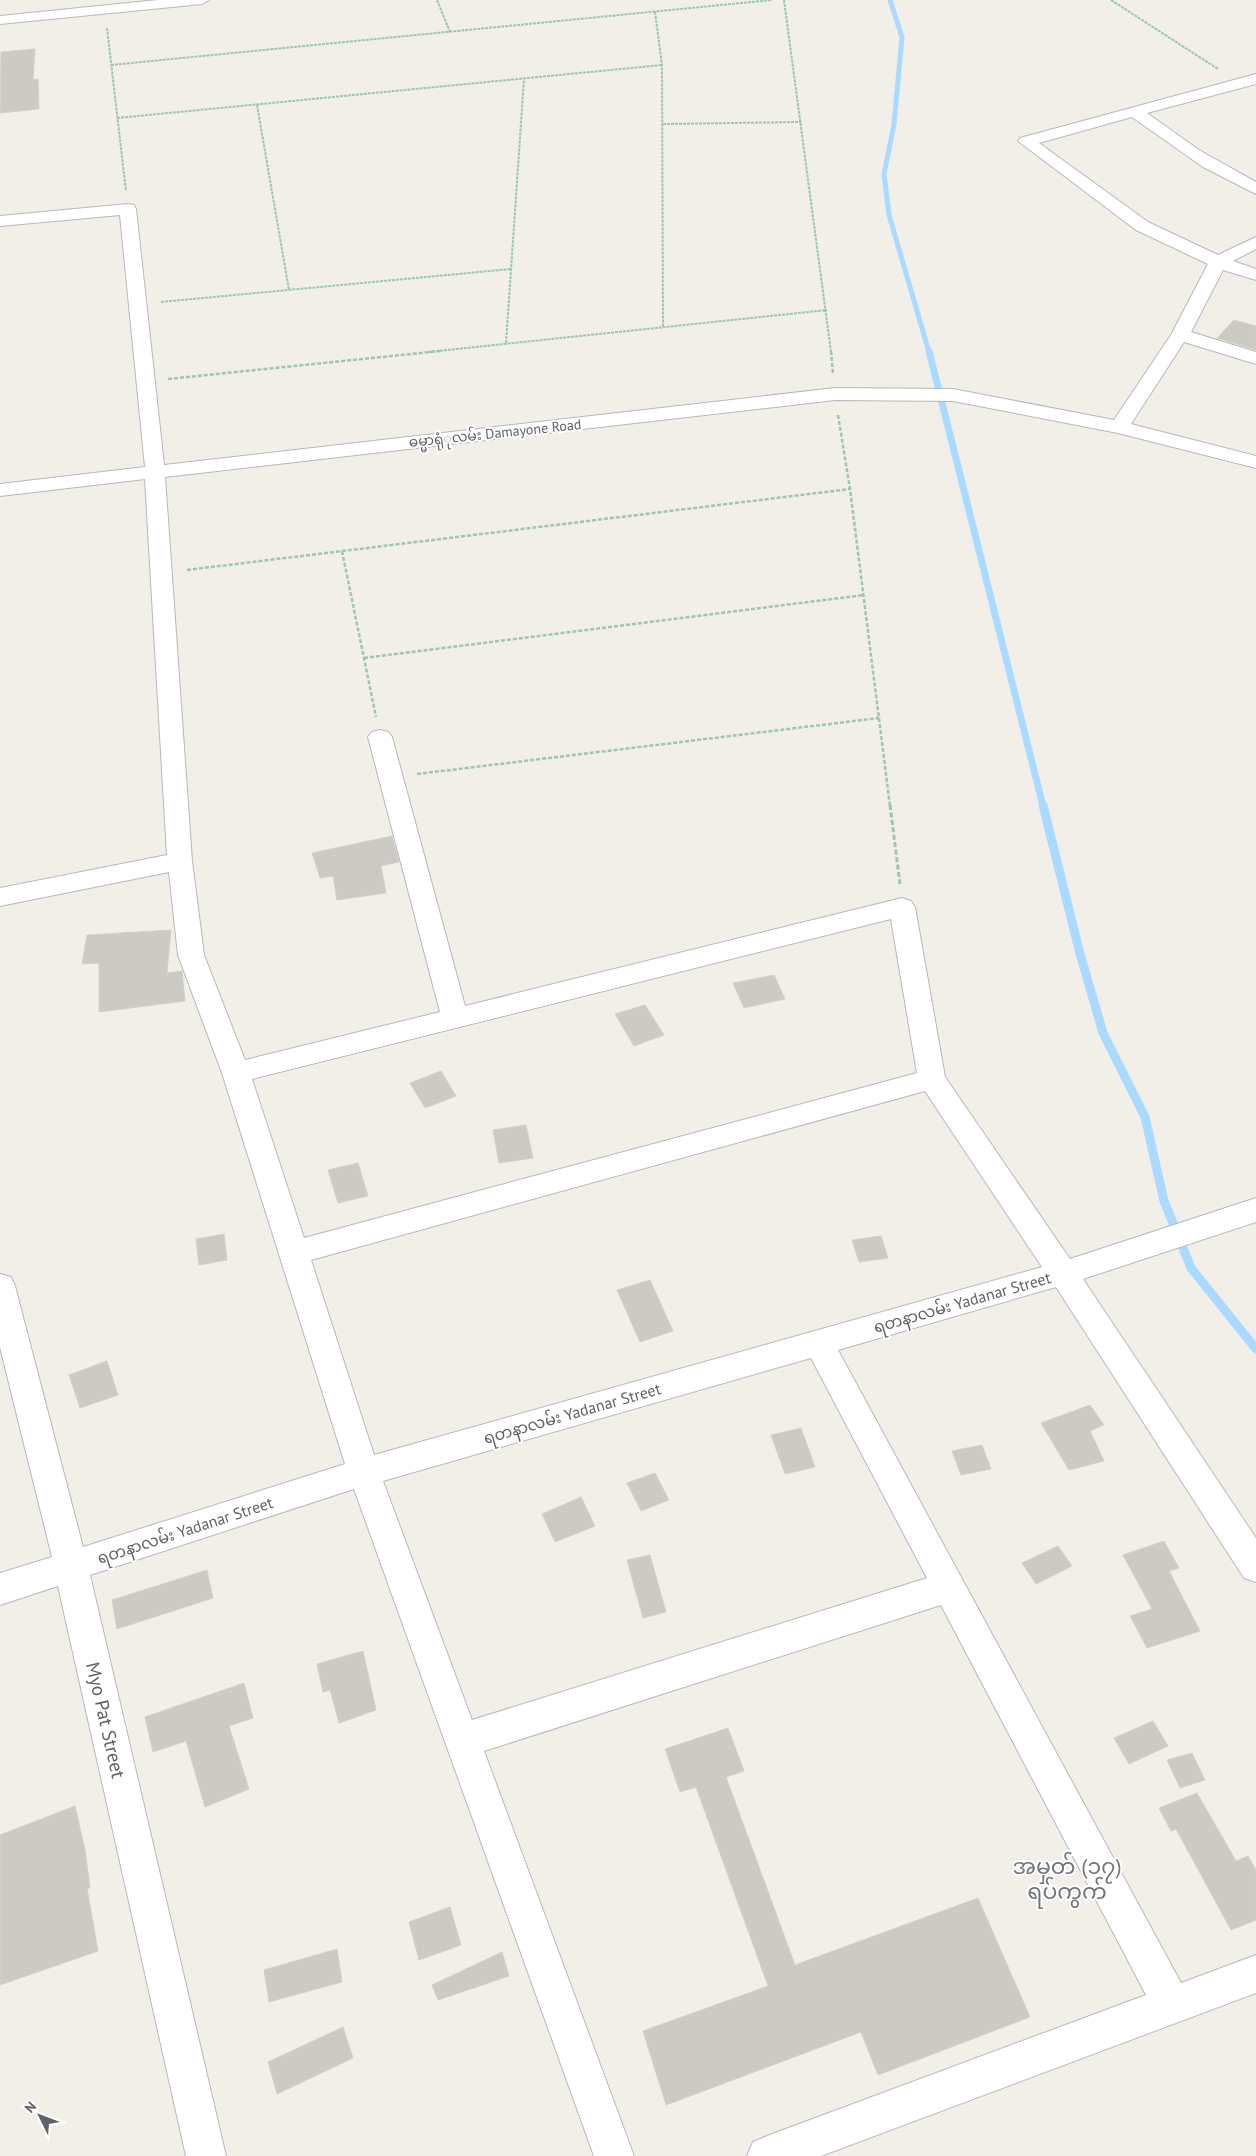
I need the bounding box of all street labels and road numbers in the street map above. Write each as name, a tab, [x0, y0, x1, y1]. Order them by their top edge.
street label: ဓမ္မာရုံုလမ်း Damayone Road	[408, 414, 582, 454]
street label: ရတနာလမ်း Yadanar Street	[871, 1266, 1055, 1341]
street label: ရတနာလမ်း Yadanar Street	[481, 1377, 665, 1452]
street label: ရတနာလမ်း Yadanar Street	[94, 1491, 277, 1572]
street label: Myo Pat Street	[81, 1660, 131, 1781]

